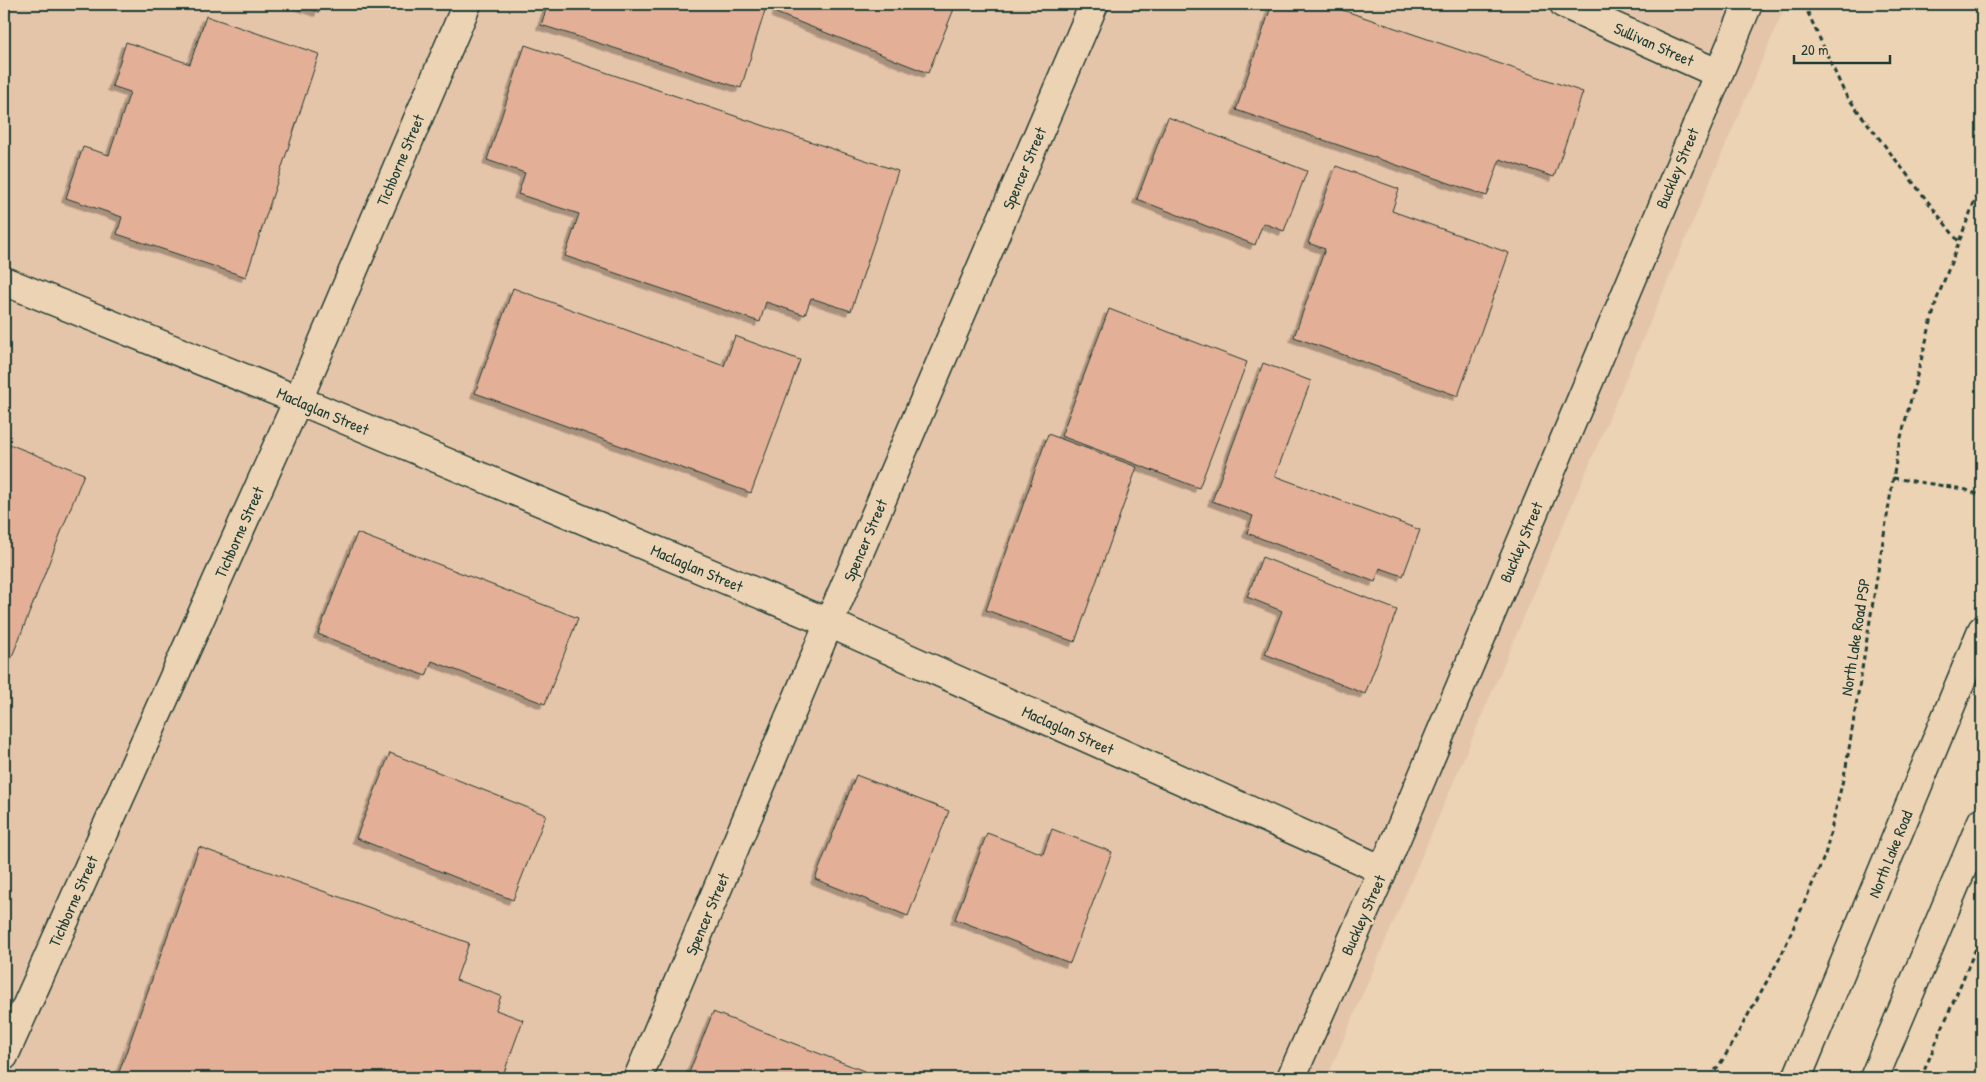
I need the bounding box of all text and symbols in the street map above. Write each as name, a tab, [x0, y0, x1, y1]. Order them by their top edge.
street label: Sullivan Street	[1611, 17, 1698, 72]
scale bar	[1794, 32, 1890, 64]
text: 20 m	[1801, 39, 1828, 60]
street label: Tichborne Street	[371, 110, 429, 209]
street label: Spencer Street	[997, 123, 1051, 213]
street label: Buckley Street	[1650, 124, 1704, 212]
street label: Maclaglan Street	[273, 382, 373, 441]
street label: Tichborne Street	[209, 482, 269, 581]
street label: Spencer Street	[838, 495, 892, 585]
street label: Buckley Street	[1494, 498, 1548, 586]
street label: Maclaglan Street	[647, 539, 747, 598]
street label: North Lake Road PSP	[1835, 577, 1875, 697]
street label: Maclaglan Street	[1019, 700, 1118, 760]
street label: North Lake Road	[1863, 807, 1917, 901]
street label: Tichborne Street	[43, 851, 103, 950]
street label: Spencer Street	[680, 869, 734, 959]
street label: Buckley Street	[1336, 871, 1391, 959]

